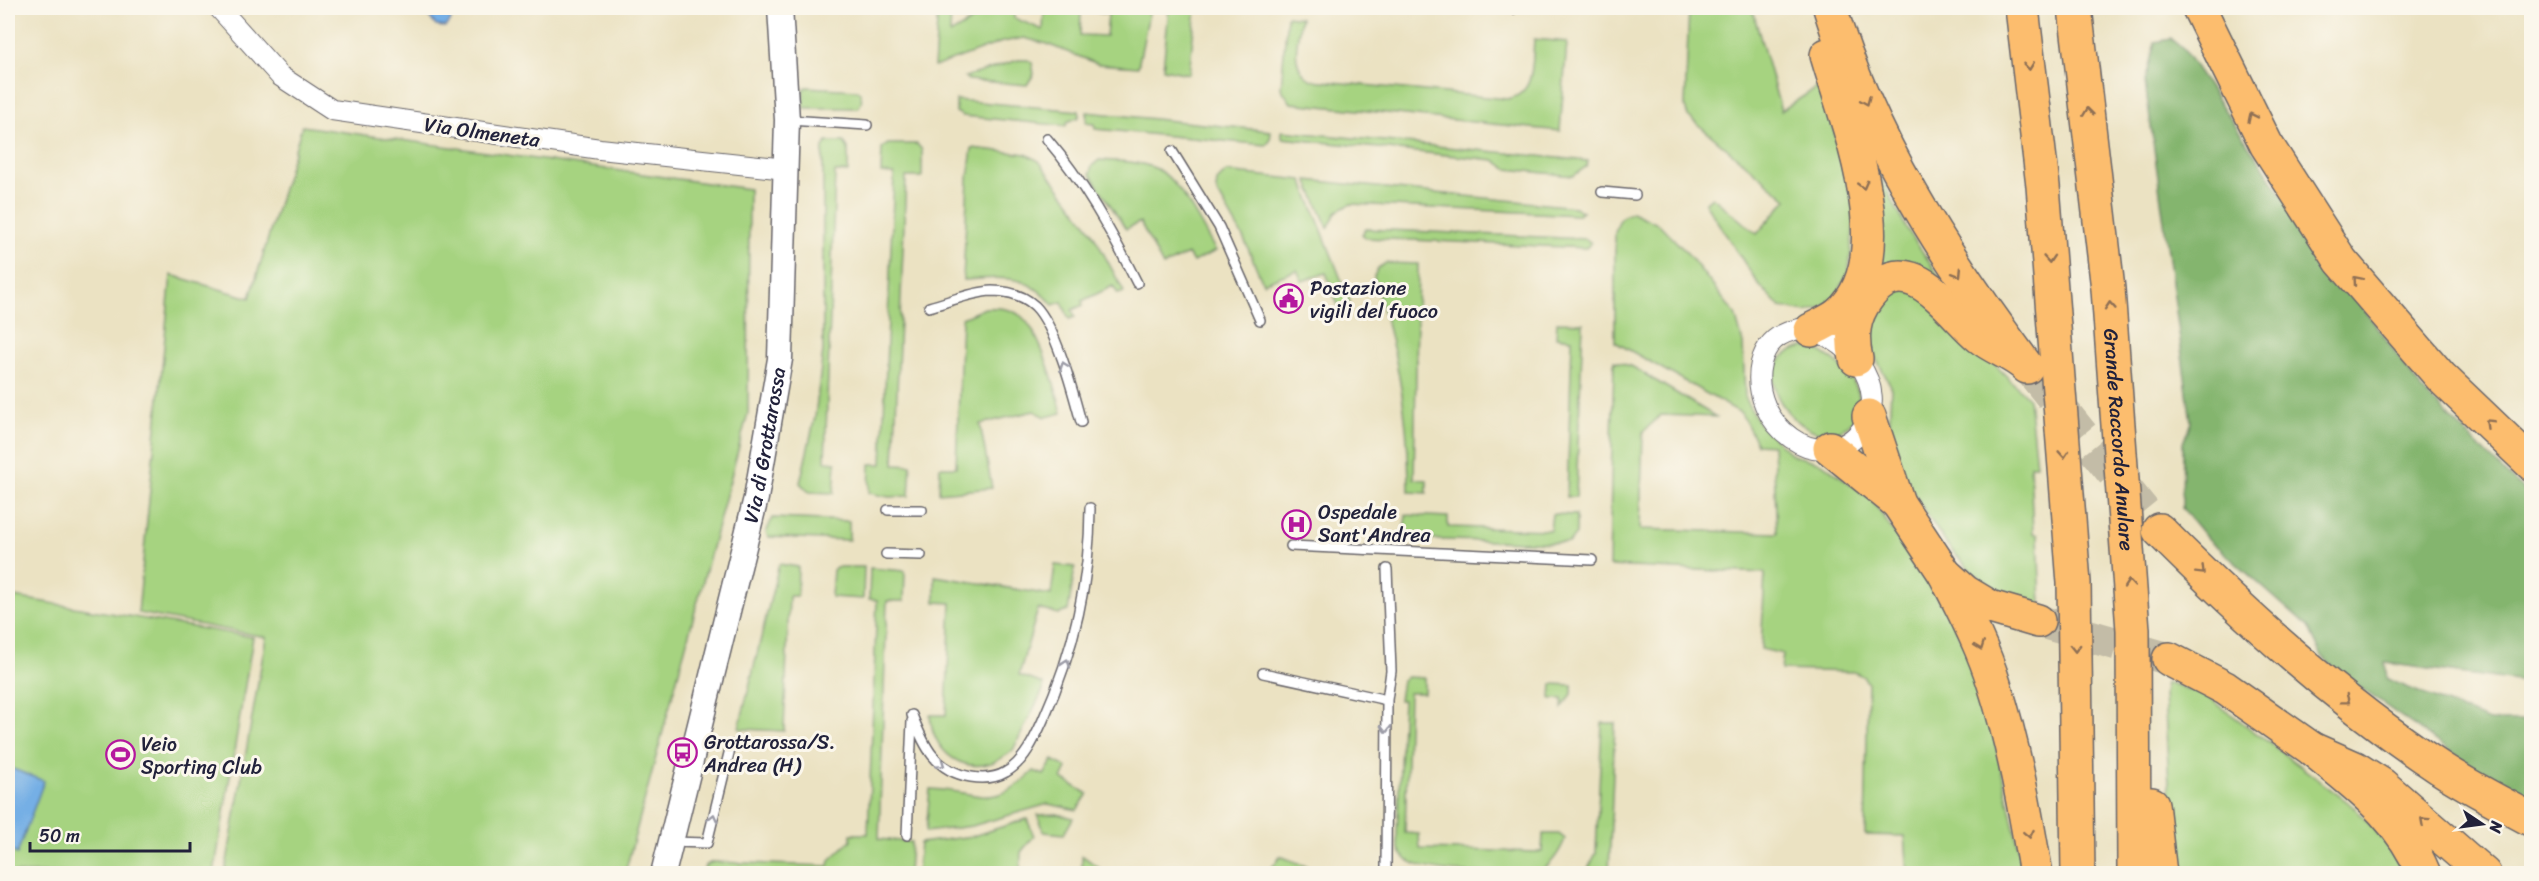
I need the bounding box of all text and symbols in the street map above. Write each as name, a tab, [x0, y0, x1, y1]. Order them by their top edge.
one-way arrow	[2022, 61, 2034, 70]
one-way arrow	[1859, 95, 1871, 106]
street label: Via Olmeneta	[422, 107, 543, 158]
one-way arrow	[2082, 108, 2095, 117]
one-way arrow	[2248, 112, 2259, 123]
one-way arrow	[1856, 180, 1869, 190]
one-way arrow	[2042, 255, 2055, 264]
one-way arrow	[1951, 267, 1963, 277]
place label: Postazione vigili del fuoco	[1310, 271, 1438, 329]
one-way arrow	[2353, 276, 2364, 287]
public building icon: Postazione vigili del fuoco	[1273, 283, 1305, 315]
one-way arrow	[2103, 301, 2116, 310]
street label: Grande Raccordo Anulare	[2093, 327, 2144, 552]
one-way arrow	[1058, 361, 1071, 372]
street label: Via di Grottarossa	[733, 364, 796, 527]
one-way arrow	[2486, 420, 2497, 431]
one-way arrow	[2057, 449, 2070, 458]
place label: Ospedale Sant'Andrea	[1318, 495, 1432, 553]
hospital icon: Ospedale Sant'Andrea	[1281, 508, 1313, 540]
one-way arrow	[2193, 564, 2204, 575]
one-way arrow	[2123, 580, 2136, 589]
one-way arrow	[1972, 640, 1985, 650]
one-way arrow	[2069, 644, 2081, 653]
one-way arrow	[1059, 658, 1072, 669]
one-way arrow	[2340, 693, 2351, 704]
one-way arrow	[1380, 724, 1393, 733]
place label: Grottarossa/S. Andrea (H)	[703, 725, 835, 783]
place label: Veio Sporting Club	[141, 727, 262, 785]
bus stop icon: Grottarossa/S. Andrea (H)	[667, 737, 699, 769]
sports icon: Veio Sporting Club	[104, 739, 136, 771]
one-way arrow	[935, 757, 946, 768]
north arrow	[2452, 794, 2512, 854]
one-way arrow	[705, 813, 718, 823]
scale bar	[30, 815, 190, 853]
one-way arrow	[2420, 817, 2431, 828]
text: N	[2481, 818, 2512, 837]
text: 50 m	[39, 820, 80, 852]
one-way arrow	[2022, 828, 2035, 838]

